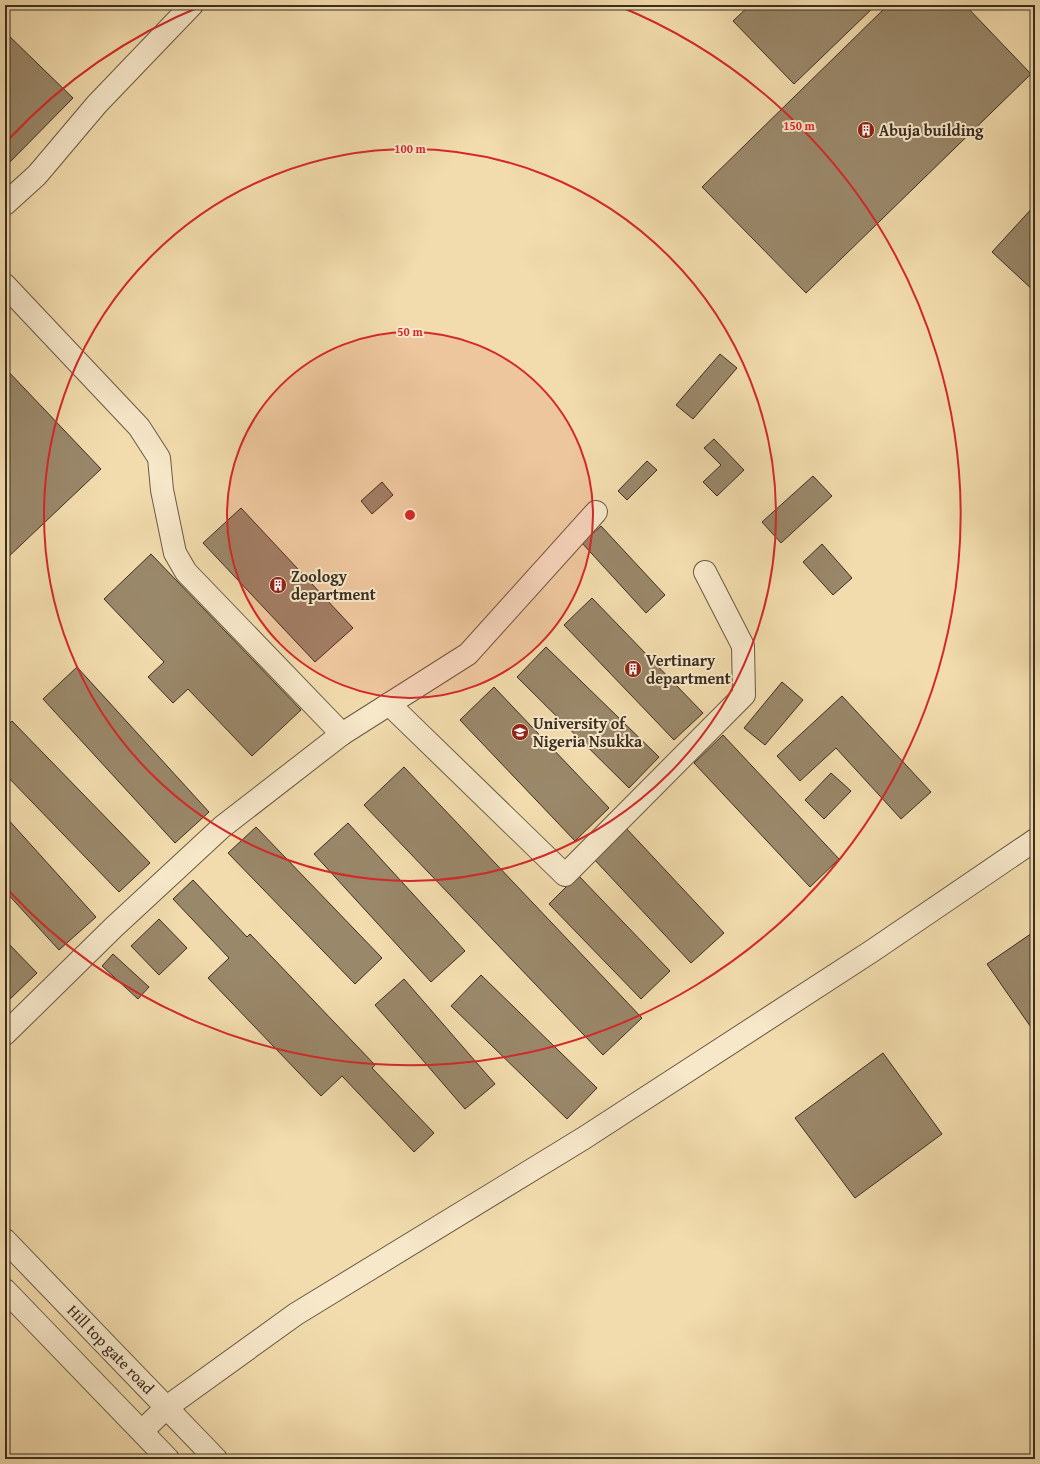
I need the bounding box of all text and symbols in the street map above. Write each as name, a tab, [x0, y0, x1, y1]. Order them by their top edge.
text: 150 m	[783, 117, 816, 134]
place label: Abuja building	[879, 118, 984, 142]
building icon: Abuja building	[856, 120, 876, 140]
text: 100 m	[394, 140, 427, 157]
text: 50 m	[397, 323, 423, 340]
centre of rings	[403, 508, 417, 522]
place label: Zoology department	[291, 564, 376, 606]
building icon: Zoology department	[268, 575, 288, 595]
place label: Vertinary department	[646, 648, 731, 690]
building icon: Vertinary department	[623, 659, 643, 679]
place label: University of Nigeria Nsukka	[533, 711, 643, 753]
school or university icon: University of Nigeria Nsukka	[510, 722, 530, 742]
street label: Hill top gate road	[62, 1299, 160, 1400]

